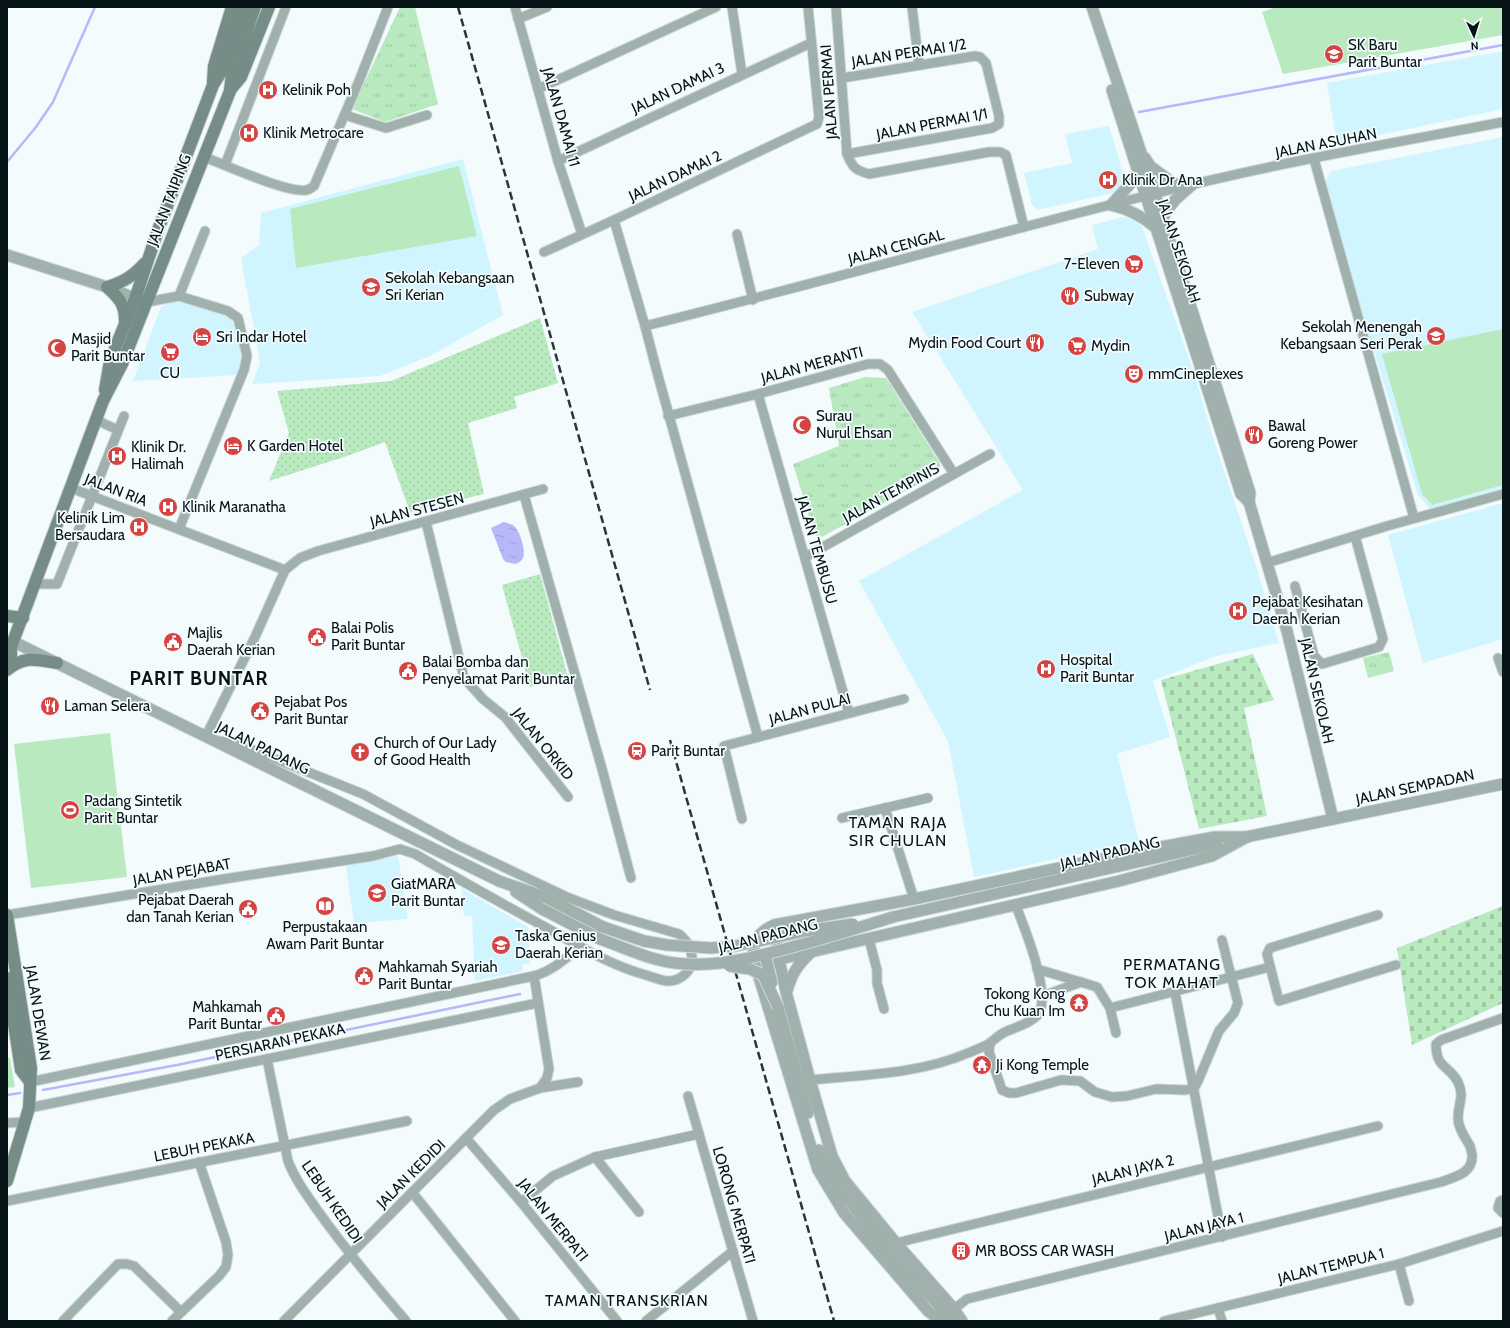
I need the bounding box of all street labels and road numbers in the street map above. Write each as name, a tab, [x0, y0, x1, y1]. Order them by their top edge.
street label: JALAN PERMAI 1/2	[849, 35, 968, 71]
street label: JALAN PERMAI	[817, 44, 841, 141]
street label: JALAN DAMAI 3	[628, 59, 727, 118]
street label: JALAN DAMAI 11	[538, 64, 584, 169]
street label: JALAN PERMAI 1/1	[874, 104, 989, 144]
street label: JALAN ASUHAN	[1273, 124, 1378, 162]
street label: JALAN DAMAI 2	[625, 147, 724, 206]
street label: JALAN TAIPING	[143, 151, 195, 249]
street label: JALAN SEKOLAH	[1153, 196, 1204, 305]
street label: JALAN CENGAL	[845, 225, 946, 269]
street label: JALAN MERANTI	[758, 343, 865, 388]
street label: JALAN TEMPINIS	[839, 459, 943, 527]
street label: JALAN RIA	[81, 469, 151, 510]
street label: JALAN STESEN	[367, 489, 466, 531]
street label: JALAN TEMBUSU	[793, 493, 841, 606]
street label: JALAN SEKOLAH	[1296, 635, 1338, 746]
street label: JALAN PULAI	[766, 689, 853, 729]
street label: JALAN ORKID	[508, 704, 578, 784]
street label: JALAN PADANG	[212, 717, 313, 778]
street label: JALAN SEMPADAN	[1353, 766, 1476, 809]
street label: JALAN PADANG	[1058, 833, 1162, 873]
street label: JALAN PEJABAT	[131, 855, 232, 890]
street label: JALAN PADANG	[716, 915, 819, 957]
street label: JALAN DEWAN	[21, 963, 54, 1062]
street label: PERSIARAN PEKAKA	[213, 1019, 347, 1065]
street label: LEBUH PEKAKA	[152, 1128, 256, 1166]
street label: JALAN KEDIDI	[372, 1136, 449, 1213]
street label: LORONG MERPATI	[709, 1144, 759, 1266]
street label: JALAN JAYA 2	[1089, 1151, 1176, 1189]
street label: LEBUH KEDIDI	[298, 1157, 366, 1247]
street label: JALAN MERPATI	[513, 1174, 592, 1265]
street label: JALAN JAYA 1	[1162, 1208, 1245, 1246]
street label: JALAN TEMPUA 1	[1275, 1244, 1386, 1288]

